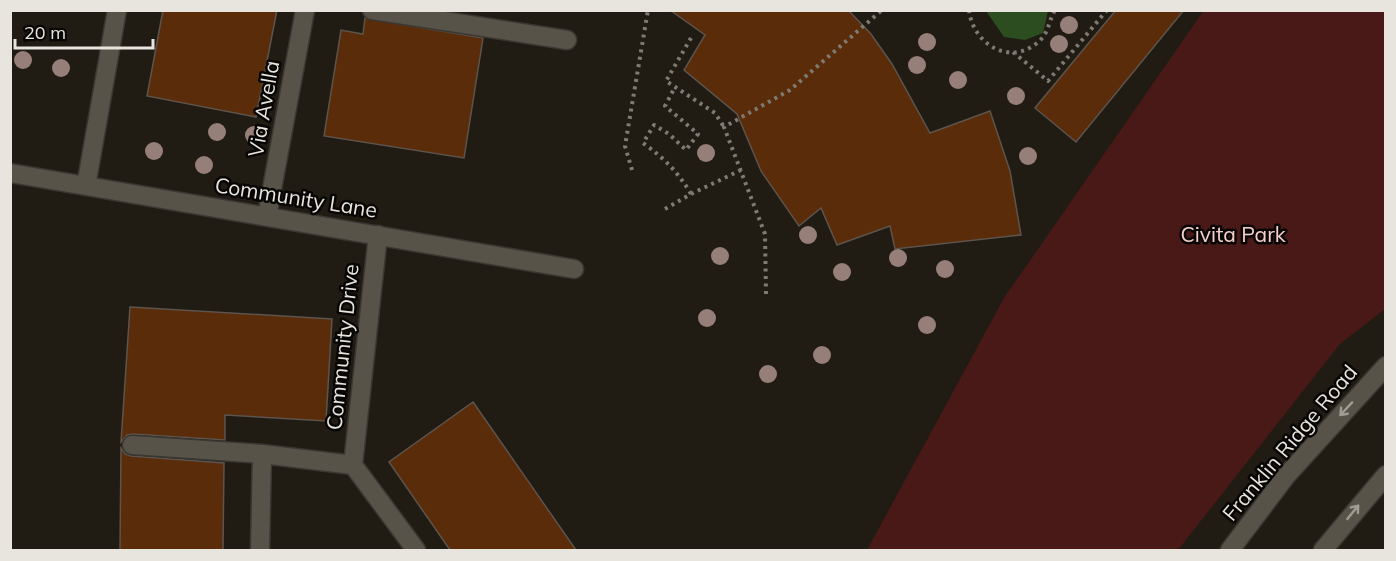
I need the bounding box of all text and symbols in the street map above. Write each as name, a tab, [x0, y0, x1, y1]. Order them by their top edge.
scale bar	[15, 12, 153, 50]
text: 20 m	[24, 21, 66, 44]
street label: Via Avella	[242, 58, 284, 159]
street label: Community Lane	[213, 171, 379, 223]
park label: Civita Park	[1180, 221, 1286, 247]
street label: Community Drive	[320, 263, 364, 431]
street label: Franklin Ridge Road	[1216, 359, 1362, 526]
one-way arrow	[1339, 402, 1353, 417]
one-way arrow	[1347, 505, 1360, 521]

